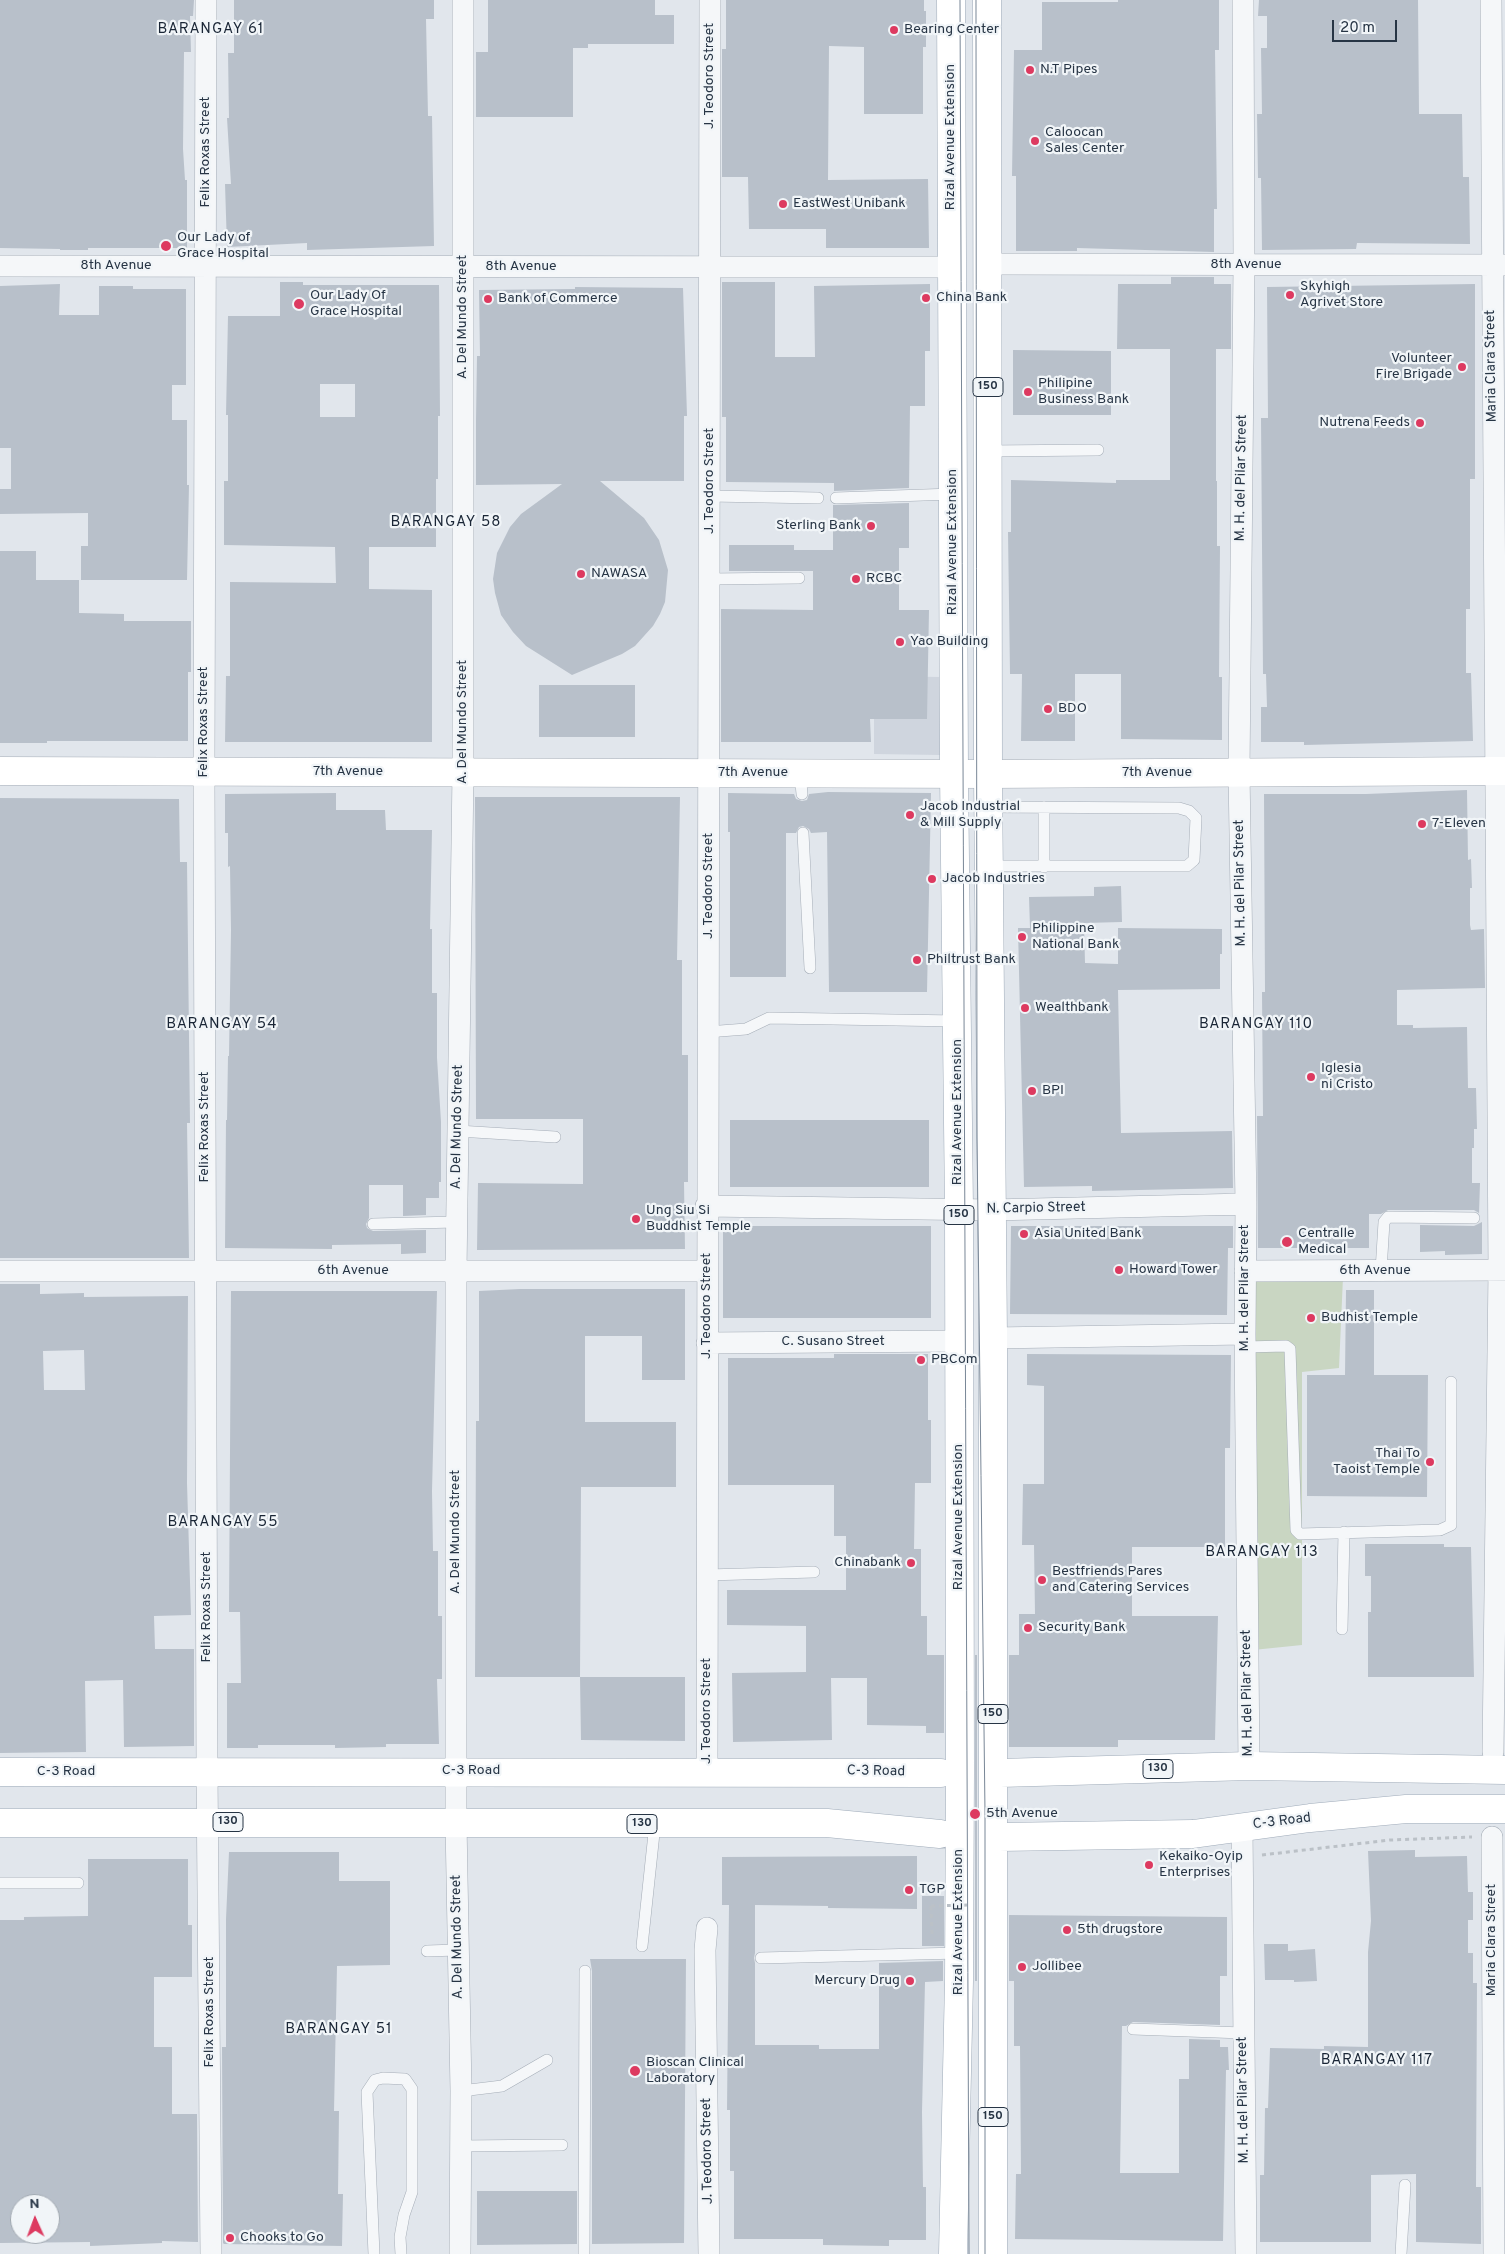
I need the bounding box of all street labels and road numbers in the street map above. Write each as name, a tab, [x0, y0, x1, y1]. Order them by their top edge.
street label: J. Teodoro Street	[702, 23, 718, 129]
street label: Rizal Avenue Extension	[943, 64, 959, 210]
street label: Felix Roxas Street	[198, 96, 214, 208]
street label: A. Del Mundo Street	[455, 255, 471, 379]
street label: 8th Avenue	[1210, 257, 1282, 273]
street label: 8th Avenue	[80, 258, 152, 274]
street label: 8th Avenue	[485, 259, 557, 275]
street label: Maria Clara Street	[1483, 310, 1501, 422]
road number: 150	[973, 378, 1003, 397]
street label: M. H. del Pilar Street	[1232, 414, 1252, 542]
street label: J. Teodoro Street	[702, 428, 718, 534]
street label: Rizal Avenue Extension	[945, 469, 961, 615]
street label: A. Del Mundo Street	[455, 660, 471, 784]
street label: Felix Roxas Street	[196, 666, 212, 778]
street label: 7th Avenue	[313, 764, 383, 780]
street label: 7th Avenue	[718, 765, 788, 781]
street label: 7th Avenue	[1122, 765, 1192, 781]
street label: M. H. del Pilar Street	[1231, 819, 1251, 947]
street label: J. Teodoro Street	[701, 833, 717, 939]
street label: Rizal Avenue Extension	[950, 1039, 966, 1185]
street label: A. Del Mundo Street	[449, 1065, 467, 1189]
street label: Felix Roxas Street	[197, 1071, 213, 1183]
street label: N. Carpio Street	[986, 1200, 1086, 1218]
road number: 150	[944, 1206, 974, 1224]
street label: M. H. del Pilar Street	[1237, 1225, 1253, 1351]
street label: J. Teodoro Street	[699, 1253, 715, 1359]
street label: 6th Avenue	[317, 1263, 389, 1279]
street label: 6th Avenue	[1339, 1263, 1411, 1279]
street label: C. Susano Street	[781, 1334, 885, 1350]
street label: Rizal Avenue Extension	[951, 1444, 967, 1590]
street label: A. Del Mundo Street	[448, 1470, 464, 1594]
street label: Felix Roxas Street	[199, 1551, 215, 1663]
street label: M. H. del Pilar Street	[1238, 1629, 1258, 1757]
street label: J. Teodoro Street	[699, 1658, 715, 1764]
road number: 150	[978, 1705, 1008, 1724]
road number: 130	[1143, 1760, 1173, 1778]
street label: C-3 Road	[442, 1763, 500, 1779]
street label: C-3 Road	[847, 1763, 905, 1781]
street label: C-3 Road	[37, 1764, 95, 1780]
street label: C-3 Road	[1252, 1810, 1312, 1834]
road number: 130	[213, 1812, 243, 1831]
road number: 130	[627, 1815, 657, 1834]
street label: Rizal Avenue Extension	[951, 1849, 967, 1995]
street label: A. Del Mundo Street	[449, 1875, 467, 1999]
street label: Maria Clara Street	[1484, 1884, 1500, 1996]
street label: Felix Roxas Street	[202, 1956, 218, 2068]
street label: M. H. del Pilar Street	[1234, 2036, 1254, 2164]
street label: J. Teodoro Street	[699, 2098, 717, 2204]
road number: 150	[978, 2108, 1008, 2126]

